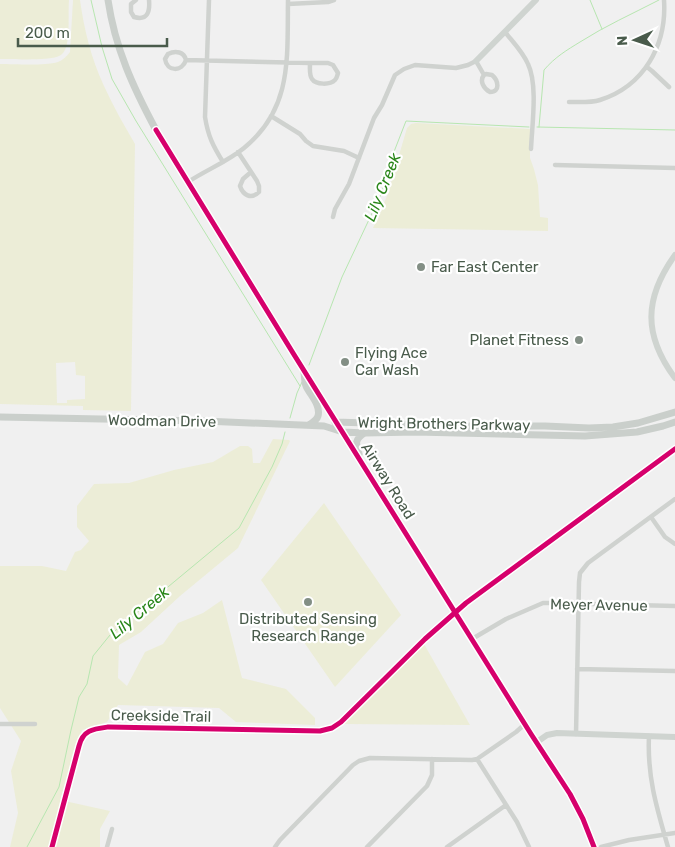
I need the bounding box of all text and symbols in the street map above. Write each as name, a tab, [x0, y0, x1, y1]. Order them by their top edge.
scale bar	[18, 15, 166, 47]
north arrow	[610, 15, 660, 65]
text: 200 m	[25, 24, 70, 42]
text: N	[614, 35, 631, 46]
water label: Lily Creek	[360, 150, 405, 224]
place label: Far East Center	[431, 258, 539, 276]
marker: Far East Center	[415, 261, 427, 273]
place label: Planet Fitness	[469, 331, 569, 349]
marker: Planet Fitness	[573, 334, 585, 346]
place label: Flying Ace Car Wash	[355, 344, 427, 379]
marker: Flying Ace Car Wash	[339, 356, 351, 368]
street label: Woodman Drive	[108, 411, 216, 431]
street label: Wright Brothers Parkway	[358, 413, 530, 435]
street label: Airway Road	[357, 440, 419, 522]
water label: Lily Creek	[106, 582, 174, 643]
street label: Meyer Avenue	[550, 595, 648, 615]
marker: Distributed Sensing Research Range	[302, 596, 314, 608]
place label: Distributed Sensing Research Range	[239, 610, 377, 645]
street label: Creekside Trail	[111, 706, 211, 726]

